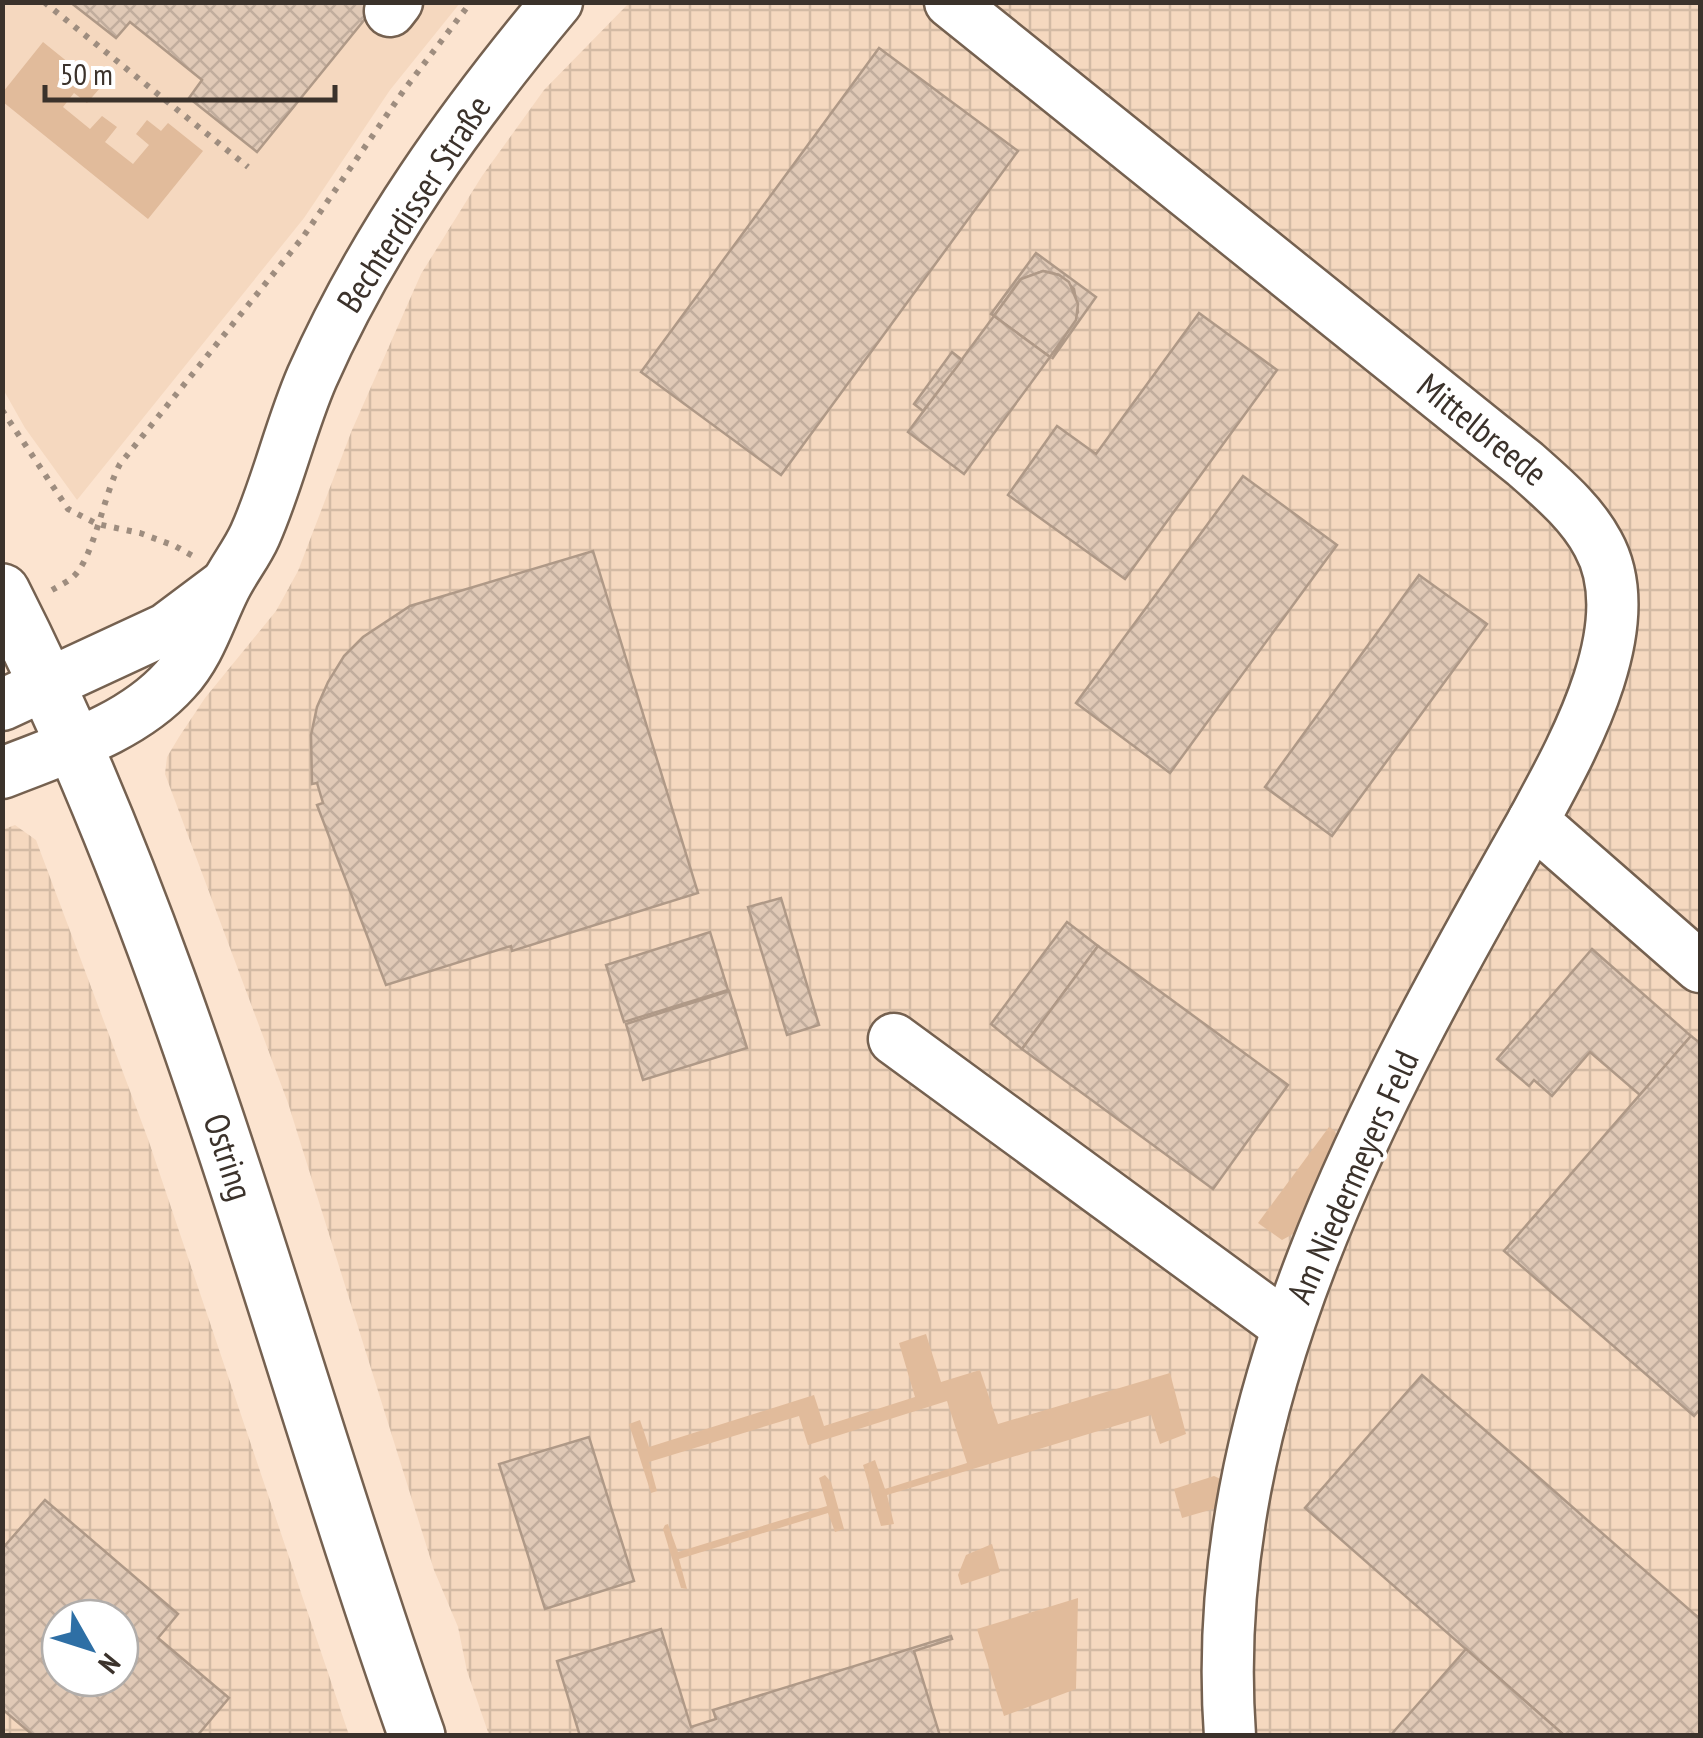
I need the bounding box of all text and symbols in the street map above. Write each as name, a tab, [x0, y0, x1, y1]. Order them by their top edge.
scale bar	[45, 40, 335, 102]
text: 50 m	[60, 54, 113, 93]
street label: Bechterdisser Straße	[326, 86, 500, 321]
street label: Mittelbreede	[1408, 363, 1557, 496]
street label: Am Niedermeyers Feld	[1276, 1043, 1428, 1310]
street label: Ostring	[193, 1108, 264, 1206]
north arrow	[40, 1598, 140, 1698]
text: N	[91, 1647, 129, 1682]

